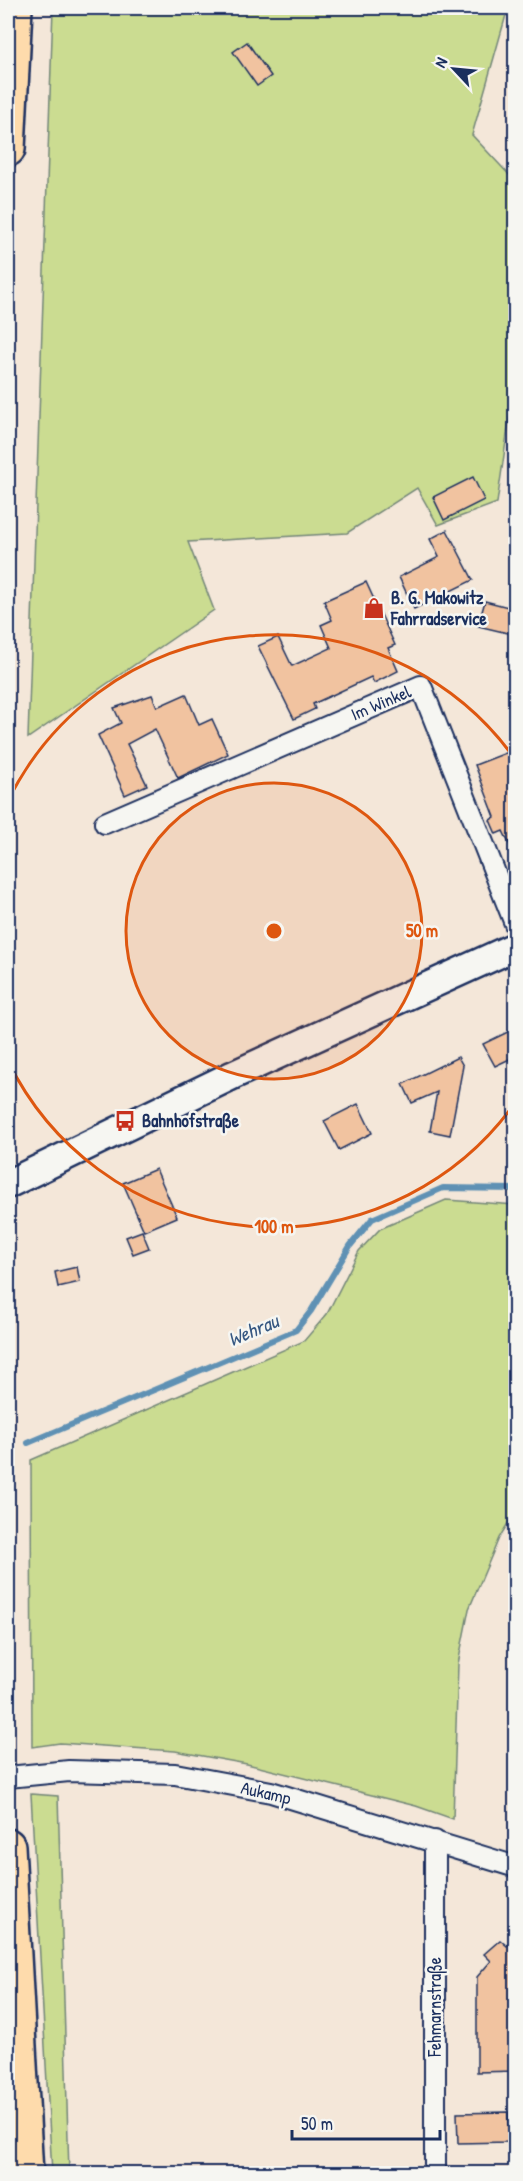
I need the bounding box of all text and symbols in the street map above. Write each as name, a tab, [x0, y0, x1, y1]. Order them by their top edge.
north arrow	[424, 39, 484, 99]
text: N	[429, 53, 452, 71]
place label: B. G. Makowitz Fahrradservice	[390, 585, 488, 631]
shop icon: B. G. Makowitz Fahrradservice	[362, 596, 386, 620]
street label: Im Winkel	[347, 679, 415, 726]
text: 50 m	[406, 918, 438, 943]
centre of rings	[264, 921, 284, 941]
place label: Bahnhofstraße	[142, 1108, 240, 1134]
bus stop icon: Bahnhofstraße	[113, 1109, 137, 1133]
text: 100 m	[254, 1214, 294, 1239]
water label: Wehrau	[223, 1306, 284, 1352]
street label: Aukamp	[239, 1775, 294, 1810]
street label: Fehmarnstraße	[422, 1957, 447, 2058]
scale bar	[292, 2103, 440, 2141]
text: 50 m	[301, 2111, 333, 2136]

